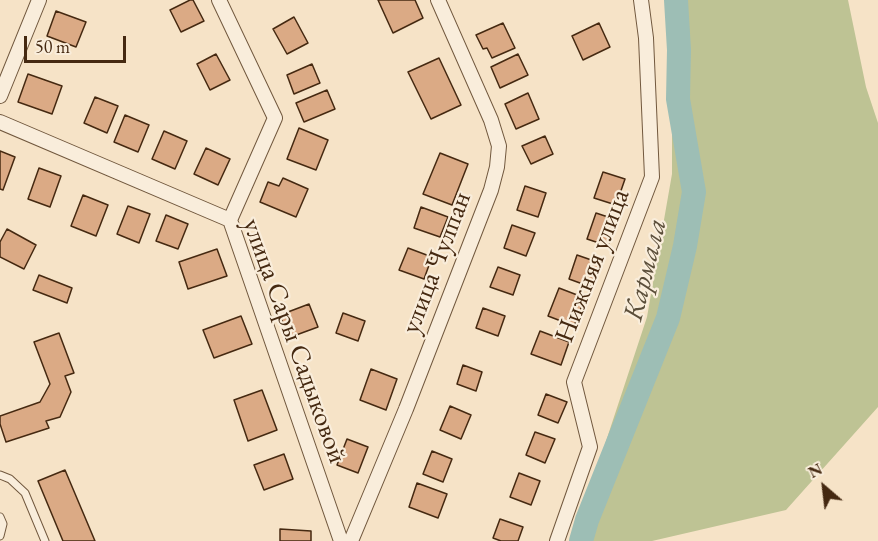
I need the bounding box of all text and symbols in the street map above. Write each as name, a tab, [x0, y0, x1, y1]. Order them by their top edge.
scale bar	[27, 24, 129, 62]
text: 50 m	[35, 35, 70, 58]
street label: Нижняя улица	[549, 185, 637, 347]
street label: улица Чулпан	[395, 187, 479, 339]
street label: улица Сары Садыковой	[235, 214, 353, 468]
water label: Кармала	[617, 216, 675, 324]
north arrow	[794, 457, 854, 517]
text: N	[805, 458, 826, 483]

